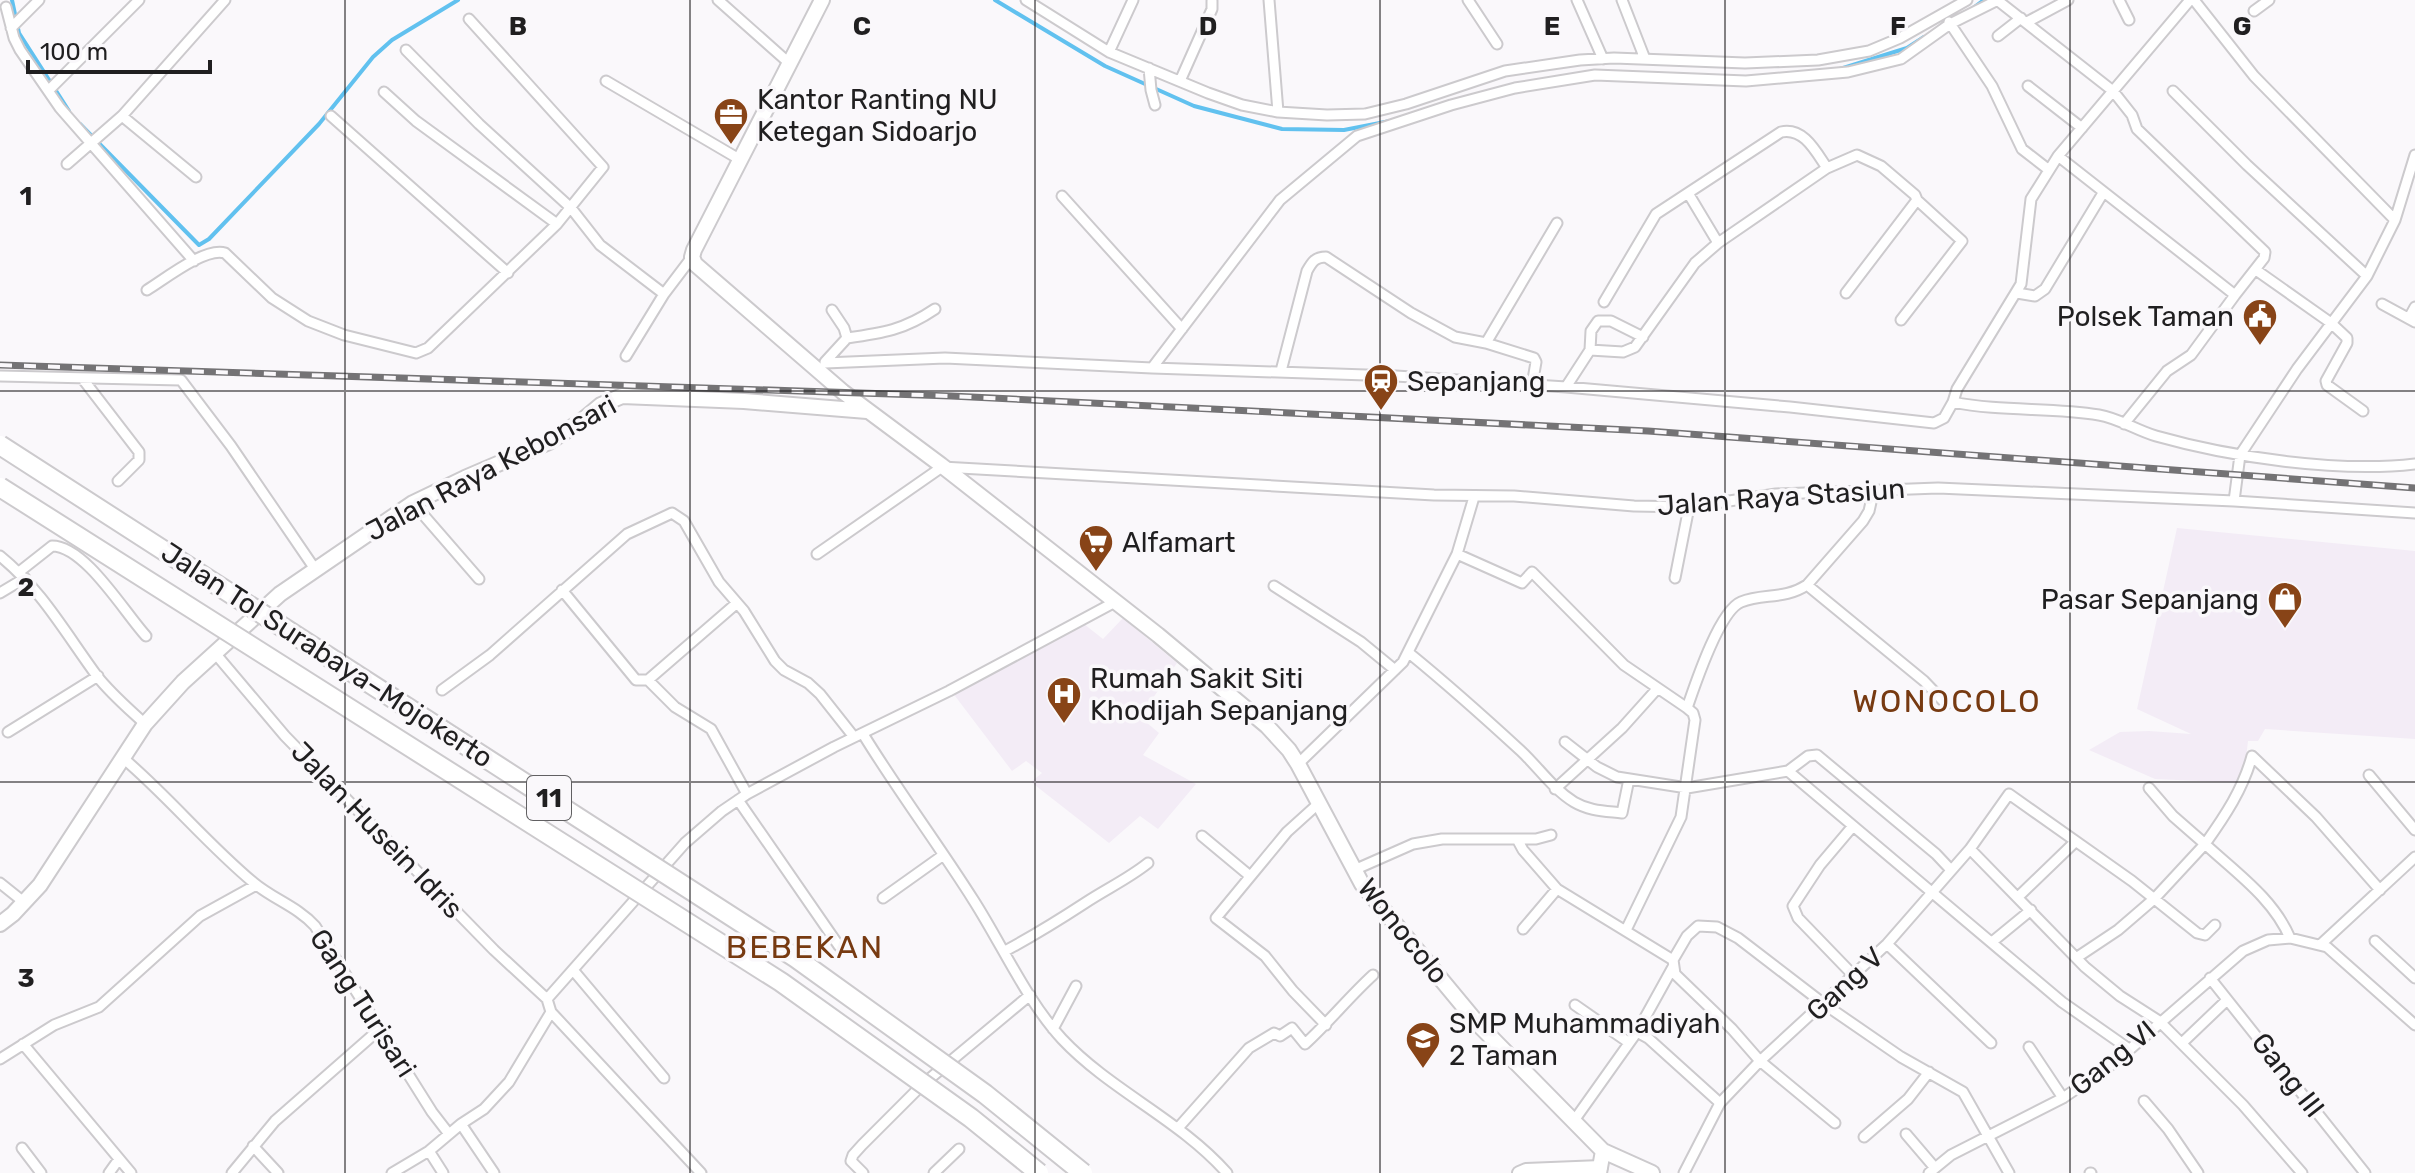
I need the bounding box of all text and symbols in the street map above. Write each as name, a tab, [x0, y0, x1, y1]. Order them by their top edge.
text: B	[509, 11, 527, 42]
text: C	[853, 11, 871, 42]
text: D	[1199, 11, 1217, 42]
text: E	[1544, 11, 1560, 42]
text: F	[1890, 11, 1906, 42]
text: G	[2233, 11, 2251, 42]
scale bar	[28, 24, 210, 74]
text: 100 m	[40, 38, 108, 66]
place label: Kantor Ranting NU Ketegan Sidoarjo	[757, 83, 998, 148]
office icon: Kantor Ranting NU Ketegan Sidoarjo	[712, 96, 750, 146]
text: 1	[20, 181, 32, 212]
public building icon: Polsek Taman	[2241, 297, 2279, 347]
place label: Polsek Taman	[2057, 300, 2234, 333]
station icon: Sepanjang	[1362, 362, 1400, 412]
place label: Sepanjang	[1407, 365, 1545, 398]
street label: Jalan Raya Kebonsari	[360, 388, 622, 548]
street label: Jalan Raya Stasiun	[1656, 472, 1906, 522]
supermarket icon: Alfamart	[1077, 523, 1115, 573]
place label: Alfamart	[1122, 526, 1236, 559]
street label: Jalan Tol Surabaya–Mojokerto	[155, 535, 499, 775]
text: 2	[18, 572, 34, 603]
shop icon: Pasar Sepanjang	[2266, 580, 2304, 630]
place label: Pasar Sepanjang	[2041, 583, 2259, 616]
place label: Rumah Sakit Siti Khodijah Sepanjang	[1090, 662, 1348, 727]
hospital icon: Rumah Sakit Siti Khodijah Sepanjang	[1045, 675, 1083, 725]
district label: WONOCOLO	[1852, 682, 2042, 720]
street label: Jalan Husein Idris	[284, 735, 470, 925]
road number: 11	[527, 776, 571, 820]
street label: Wonocolo	[1351, 872, 1455, 990]
street label: Gang Turisari	[303, 923, 423, 1083]
district label: BEBEKAN	[726, 928, 884, 966]
street label: Gang V	[1800, 940, 1890, 1028]
text: 3	[17, 963, 35, 994]
place label: SMP Muhammadiyah 2 Taman	[1449, 1007, 1721, 1072]
street label: Gang VI	[2064, 1014, 2162, 1102]
school or university icon: SMP Muhammadiyah 2 Taman	[1404, 1020, 1442, 1070]
street label: Gang III	[2245, 1026, 2331, 1124]

